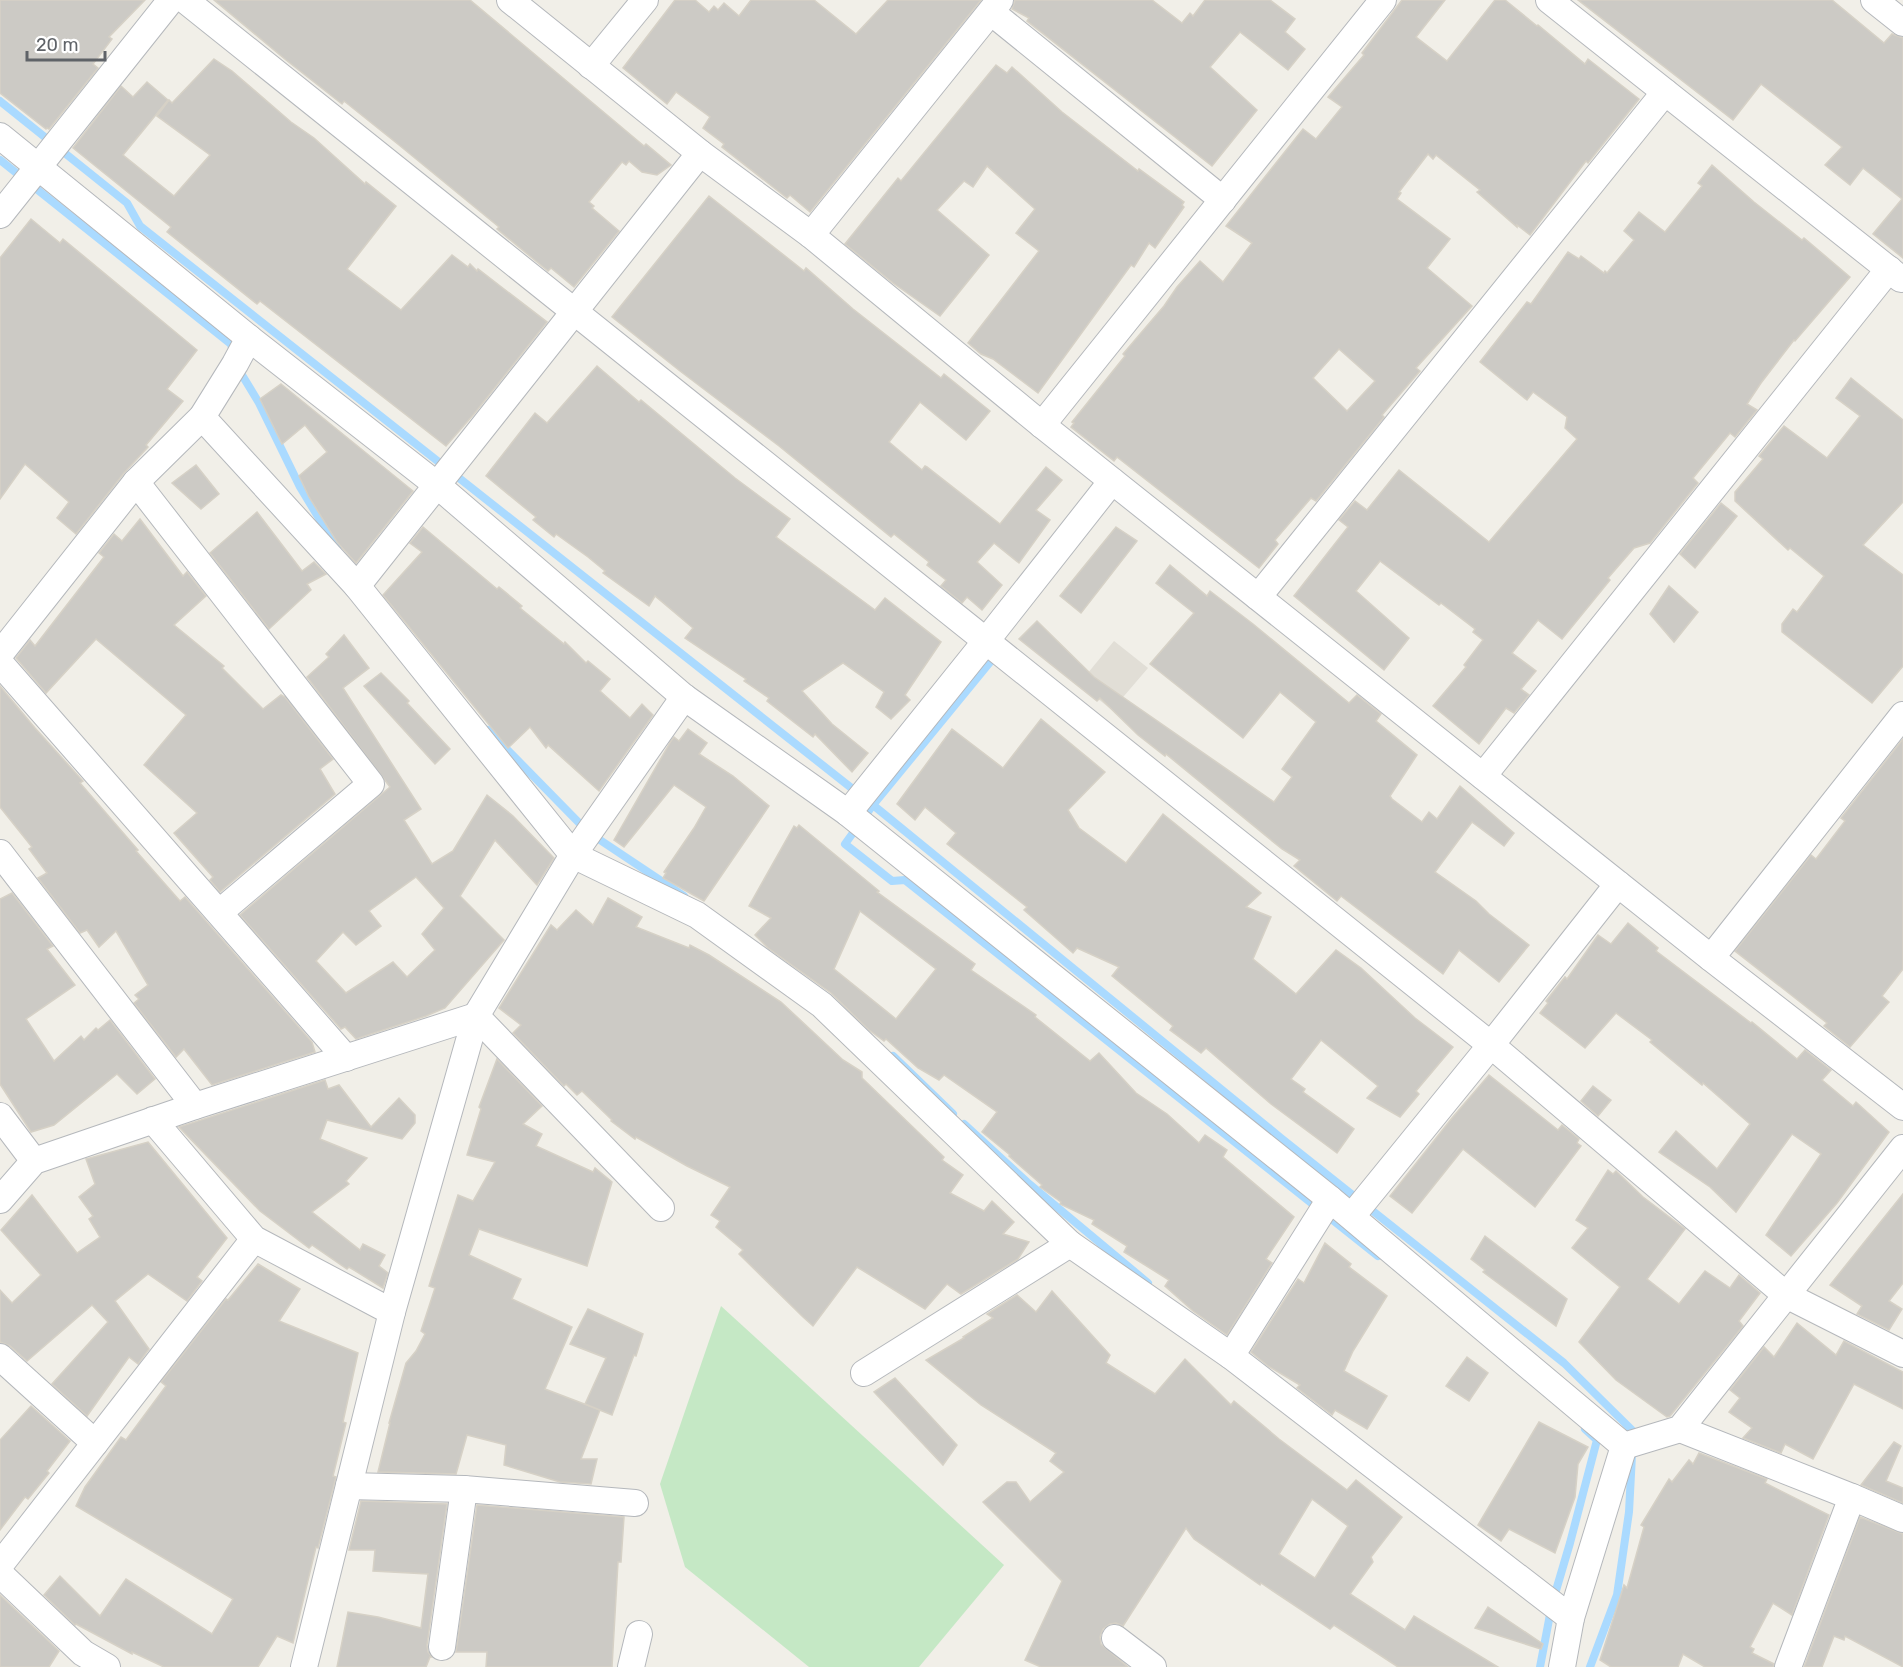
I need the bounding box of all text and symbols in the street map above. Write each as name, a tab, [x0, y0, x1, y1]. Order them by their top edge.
scale bar	[27, 24, 105, 62]
text: 20 m	[36, 34, 78, 56]

